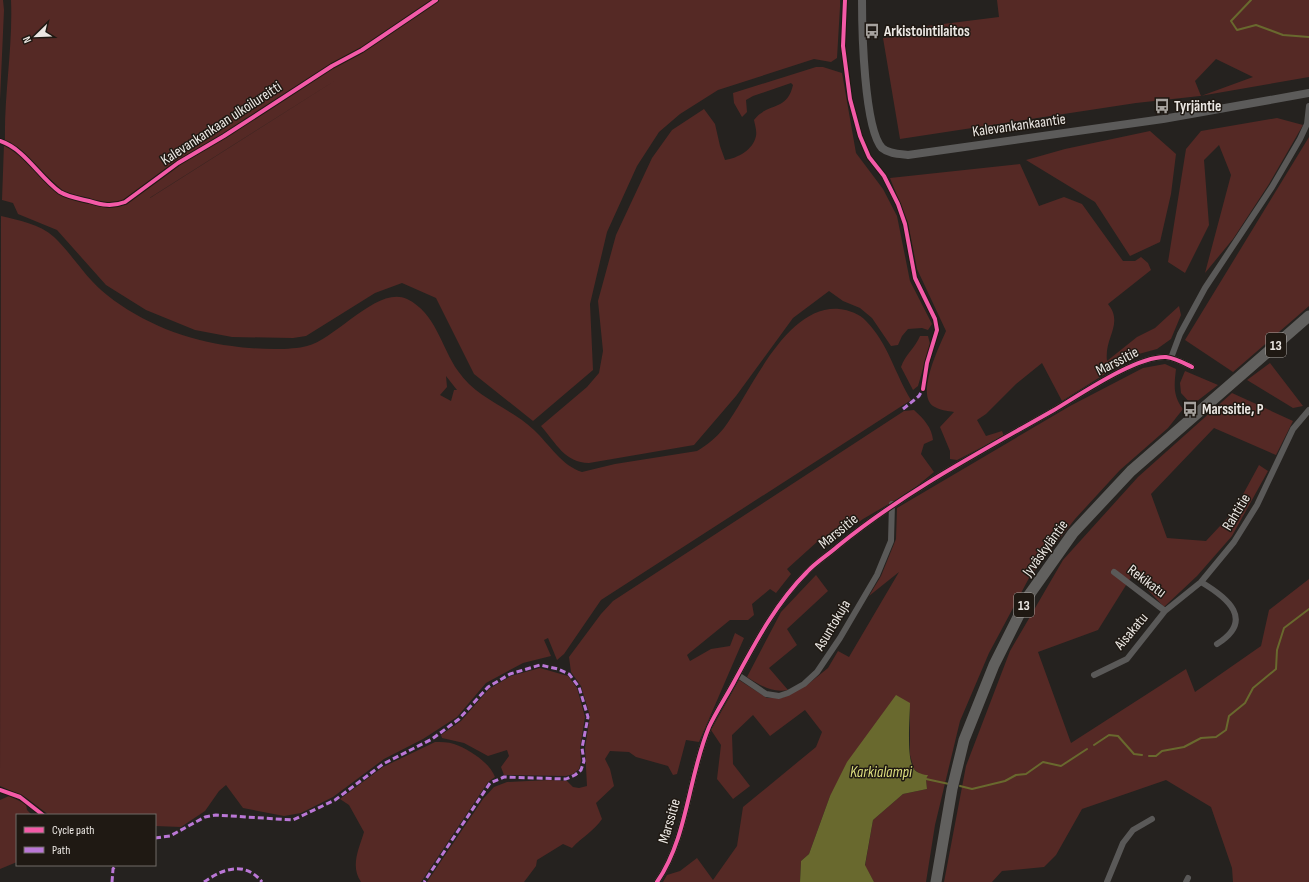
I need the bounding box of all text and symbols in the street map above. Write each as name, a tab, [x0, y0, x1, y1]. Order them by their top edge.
north arrow	[16, 16, 56, 56]
bus stop icon: Arkistointilaitos	[863, 22, 881, 40]
place label: Arkistointilaitos	[883, 22, 970, 41]
text: N	[20, 34, 34, 45]
street label: Kalevankankaan ulkoilureitti	[157, 77, 286, 170]
bus stop icon: Tyrjäntie	[1153, 97, 1171, 115]
place label: Tyrjäntie	[1174, 97, 1221, 116]
street label: Kalevankankaantie	[971, 110, 1067, 141]
road number: 13	[1266, 333, 1286, 357]
street label: Marssitie	[1093, 343, 1142, 380]
bus stop icon: Marssitie, P	[1181, 400, 1199, 418]
place label: Marssitie, P	[1202, 400, 1264, 419]
street label: Rahtitie	[1218, 490, 1255, 534]
street label: Marssitie	[815, 510, 862, 553]
street label: Jyväskyläntie	[1018, 516, 1072, 581]
street label: Rekikatu	[1124, 561, 1170, 602]
road number: 13	[1014, 593, 1034, 617]
street label: Asuntokuja	[809, 596, 855, 655]
street label: Aisakatu	[1110, 609, 1152, 655]
water label: Karkialampi	[850, 763, 913, 782]
street label: Marssitie	[654, 797, 685, 846]
legend	[16, 814, 156, 866]
text: Cycle path	[52, 823, 94, 838]
text: Path	[52, 843, 70, 858]

